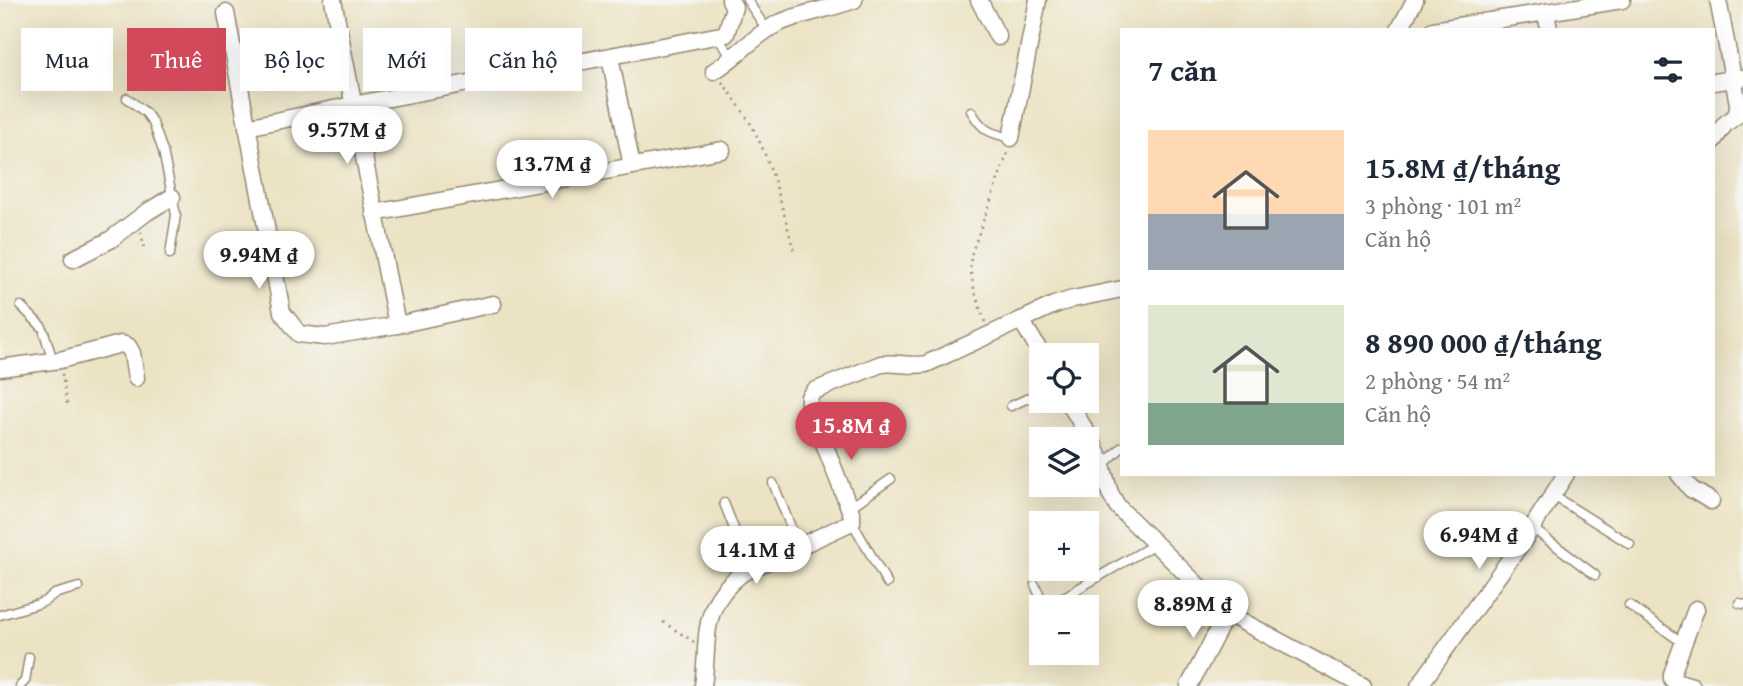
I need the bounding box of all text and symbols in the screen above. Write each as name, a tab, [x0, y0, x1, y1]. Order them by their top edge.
chip: Mua	[21, 28, 113, 91]
chip: Thuê	[127, 28, 226, 91]
chip: Bộ lọc	[240, 28, 349, 91]
chip: Mới	[363, 28, 451, 91]
chip: Căn hộ	[465, 28, 582, 91]
text: 7 căn	[1148, 48, 1217, 92]
icon: filters	[1649, 51, 1687, 89]
pin: 9.57M ₫	[282, 106, 412, 166]
text: 9.57M ₫	[307, 112, 387, 145]
pin: 13.7M ₫	[487, 140, 617, 200]
text: 15.8M ₫/tháng	[1365, 145, 1560, 189]
text: 13.7M ₫	[512, 146, 592, 179]
icon: home	[1204, 158, 1288, 242]
text: 3 phòng · 101 m²	[1365, 189, 1521, 222]
text: Căn hộ	[1365, 222, 1431, 255]
pin: 9.94M ₫	[194, 232, 324, 291]
text: 9.94M ₫	[219, 237, 299, 270]
text: 8 890 000 ₫/tháng	[1365, 320, 1602, 364]
icon: home	[1204, 333, 1288, 417]
map controls	[1029, 343, 1099, 665]
button: locate	[1029, 343, 1099, 413]
text: 2 phòng · 54 m²	[1365, 364, 1510, 397]
text: Căn hộ	[1365, 397, 1431, 430]
pin: 15.8M ₫	[786, 402, 916, 462]
text: 15.8M ₫	[811, 408, 891, 441]
button: layers	[1029, 427, 1099, 497]
button: +	[1029, 511, 1099, 581]
pin: 6.94M ₫	[1414, 512, 1544, 571]
text: 6.94M ₫	[1439, 517, 1519, 550]
pin: 14.1M ₫	[691, 526, 821, 586]
text: 14.1M ₫	[716, 532, 796, 565]
pin: 8.89M ₫	[1128, 580, 1258, 640]
text: 8.89M ₫	[1153, 586, 1233, 619]
button: −	[1029, 595, 1099, 665]

